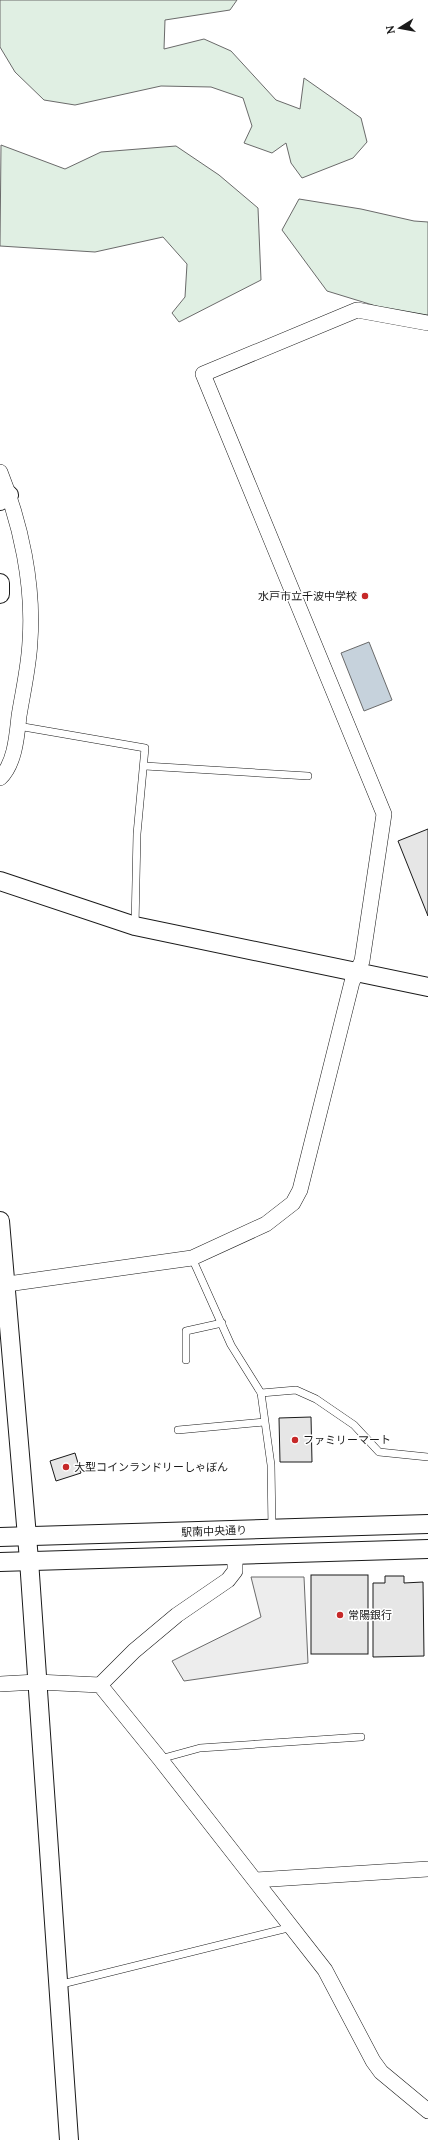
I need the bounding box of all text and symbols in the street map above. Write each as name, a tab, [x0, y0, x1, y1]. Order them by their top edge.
north arrow	[380, 8, 420, 48]
text: N	[382, 24, 398, 35]
place label: 水戸市立千波中学校	[258, 589, 357, 603]
marker: 水戸市立千波中学校	[360, 591, 370, 601]
place label: ファミリーマート	[303, 1433, 391, 1447]
marker: ファミリーマート	[290, 1435, 300, 1445]
place label: 大型コインランドリーしゃぼん	[74, 1460, 228, 1474]
marker: 大型コインランドリーしゃぼん	[61, 1462, 71, 1472]
street label: 駅南中央通り	[181, 1523, 247, 1539]
place label: 常陽銀行	[348, 1608, 392, 1622]
marker: 常陽銀行	[335, 1610, 345, 1620]

